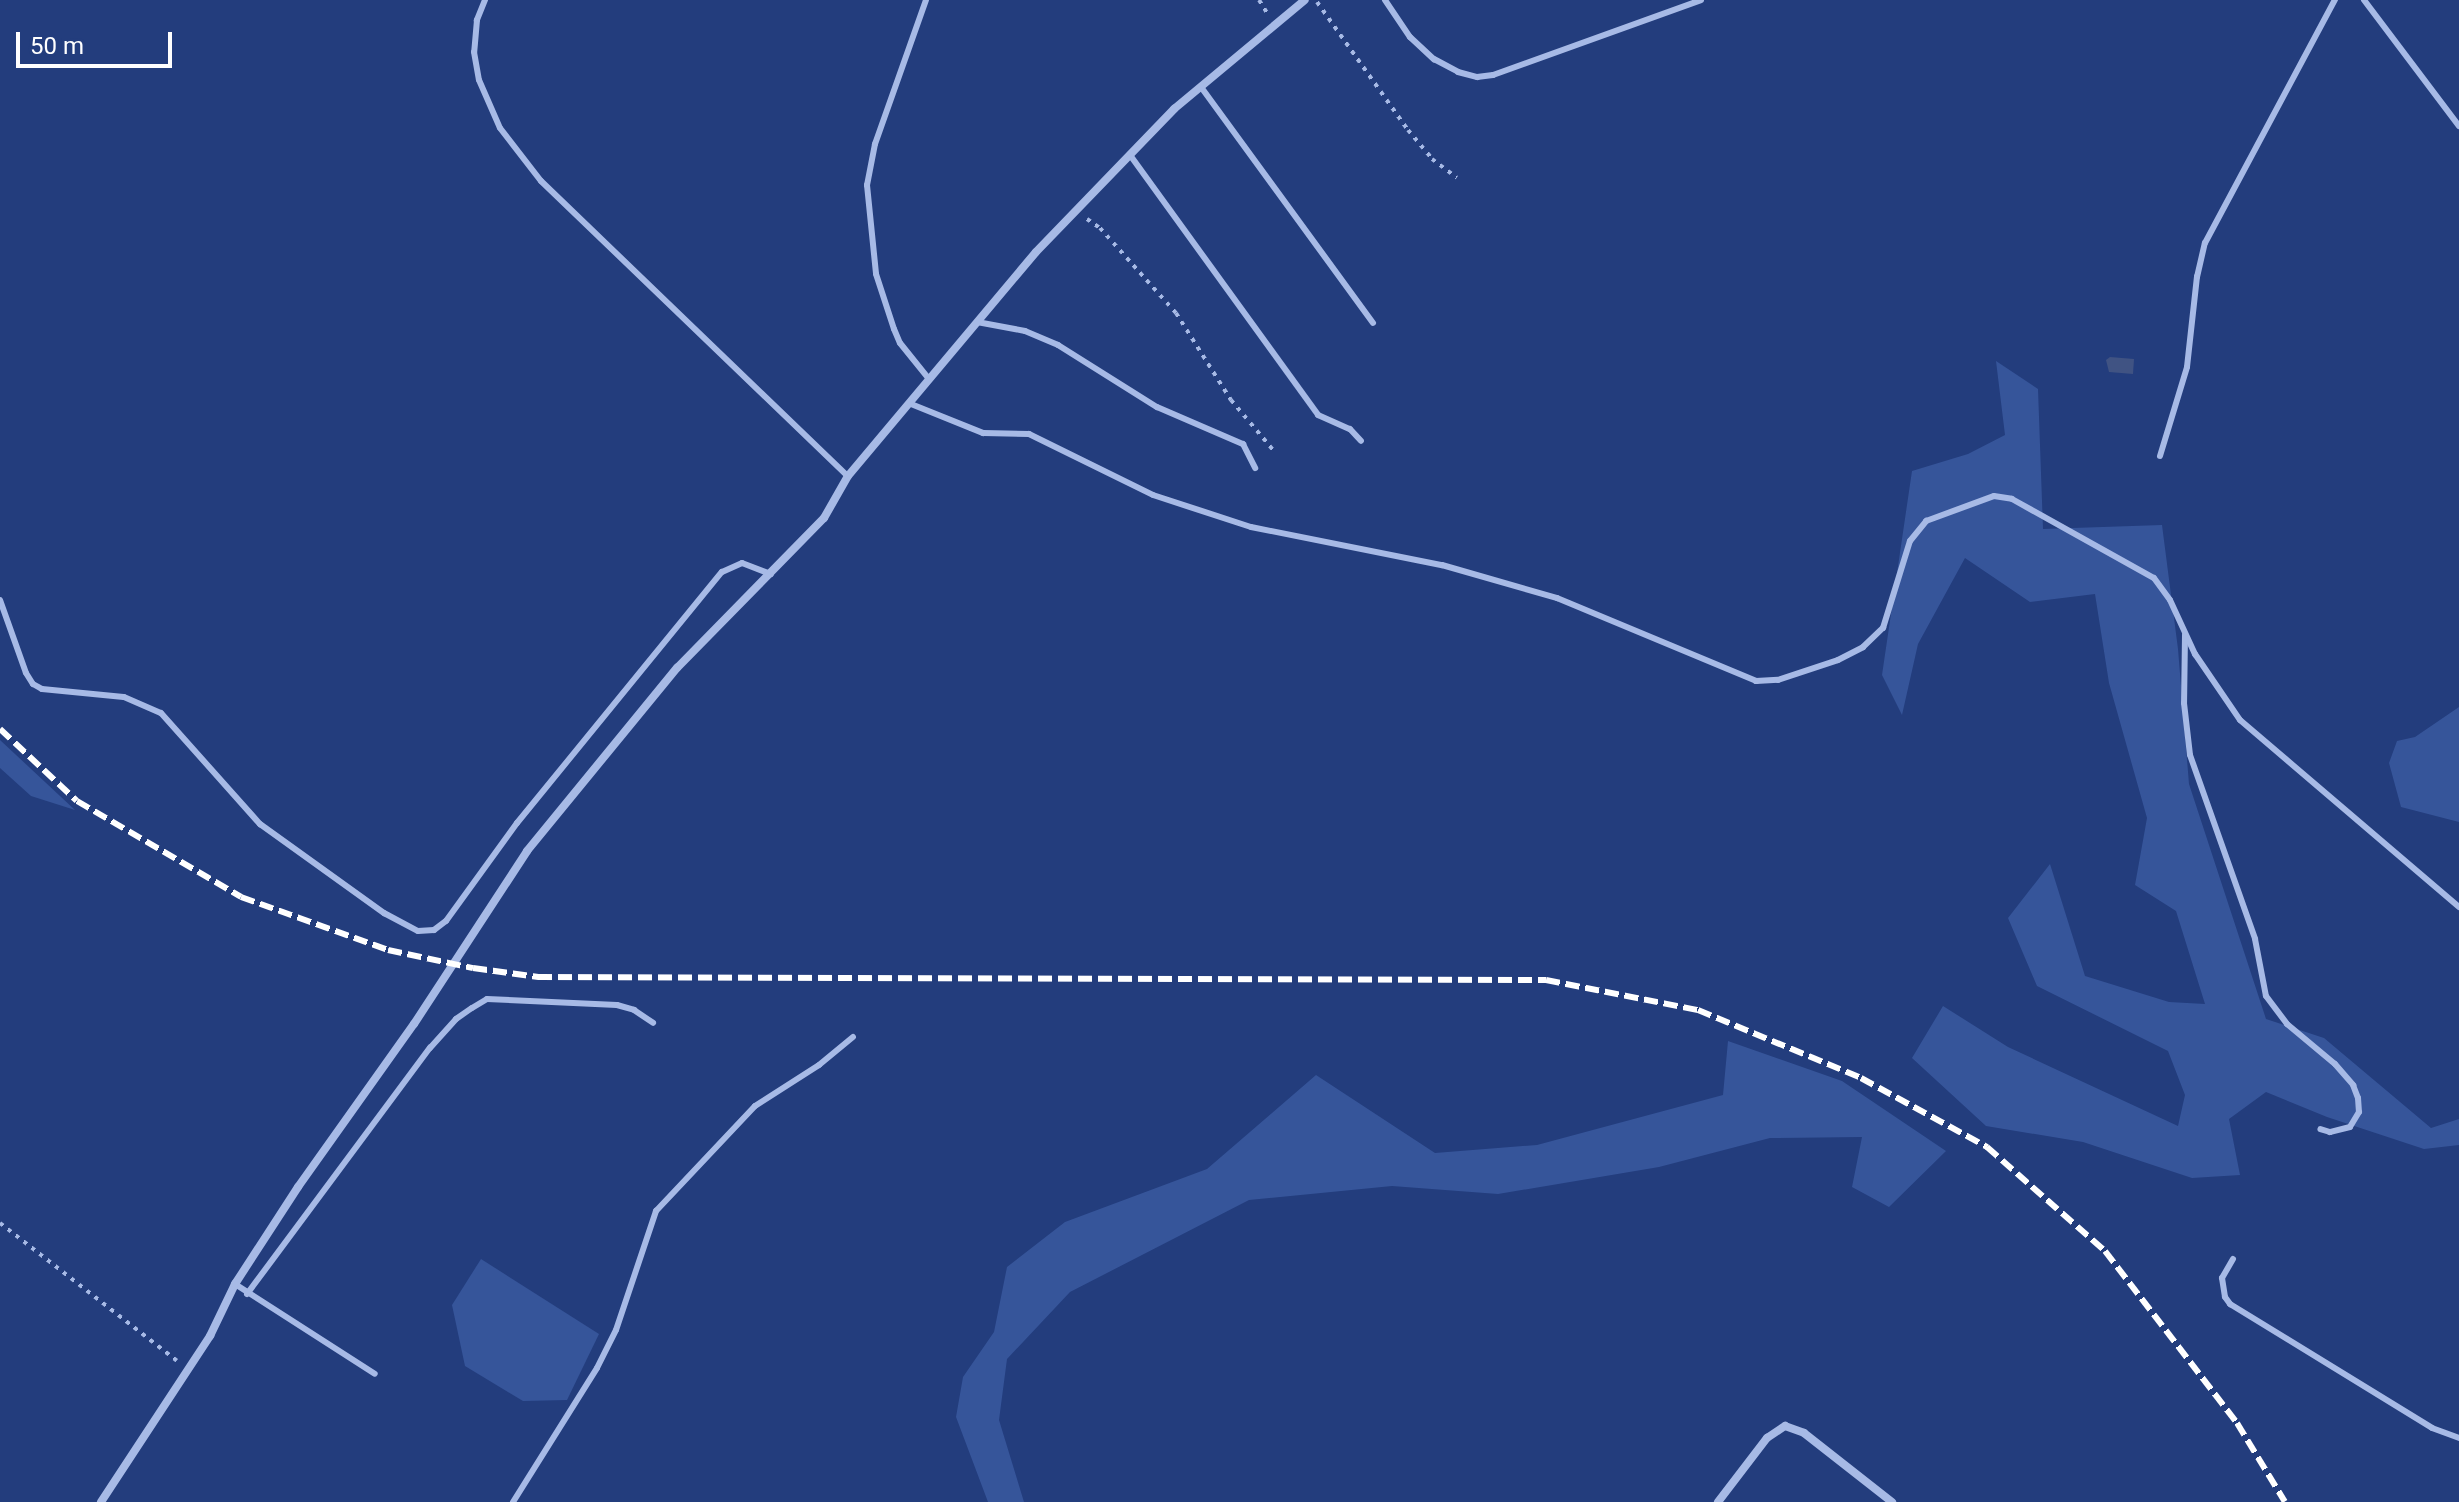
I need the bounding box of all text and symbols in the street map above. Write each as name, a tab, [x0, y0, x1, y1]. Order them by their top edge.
scale bar	[20, 16, 176, 66]
text: 50 m	[30, 32, 84, 60]

